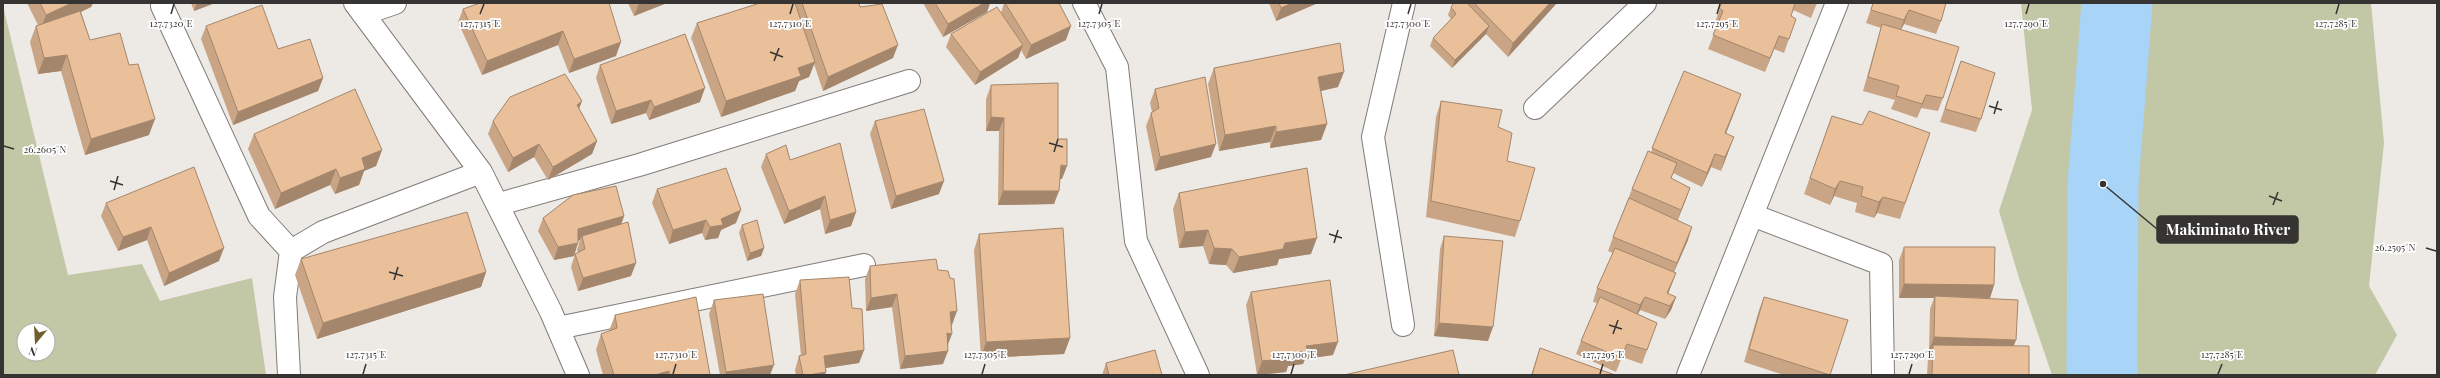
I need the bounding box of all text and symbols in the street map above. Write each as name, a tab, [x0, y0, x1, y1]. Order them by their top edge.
text: 127.7320°E	[149, 16, 193, 30]
text: 127.7315°E	[460, 16, 500, 30]
text: 127.7310°E	[769, 16, 811, 30]
text: 127.7305°E	[1078, 16, 1120, 30]
text: 127.7300°E	[1386, 16, 1430, 30]
text: 127.7295°E	[1696, 16, 1738, 30]
text: 127.7290°E	[2004, 16, 2048, 30]
text: 127.7285°E	[2315, 16, 2357, 30]
text: 26.2605°N	[24, 142, 66, 156]
callout: Makiminato River	[2157, 216, 2298, 243]
text: Makiminato River	[2166, 219, 2290, 239]
text: 26.2595°N	[2375, 240, 2415, 254]
north arrow	[16, 322, 56, 362]
text: N	[27, 344, 39, 360]
text: 127.7315°E	[346, 347, 386, 361]
text: 127.7310°E	[655, 347, 697, 361]
text: 127.7305°E	[964, 347, 1006, 361]
text: 127.7300°E	[1272, 347, 1316, 361]
text: 127.7295°E	[1582, 347, 1624, 361]
text: 127.7290°E	[1890, 347, 1934, 361]
text: 127.7285°E	[2201, 347, 2243, 361]

